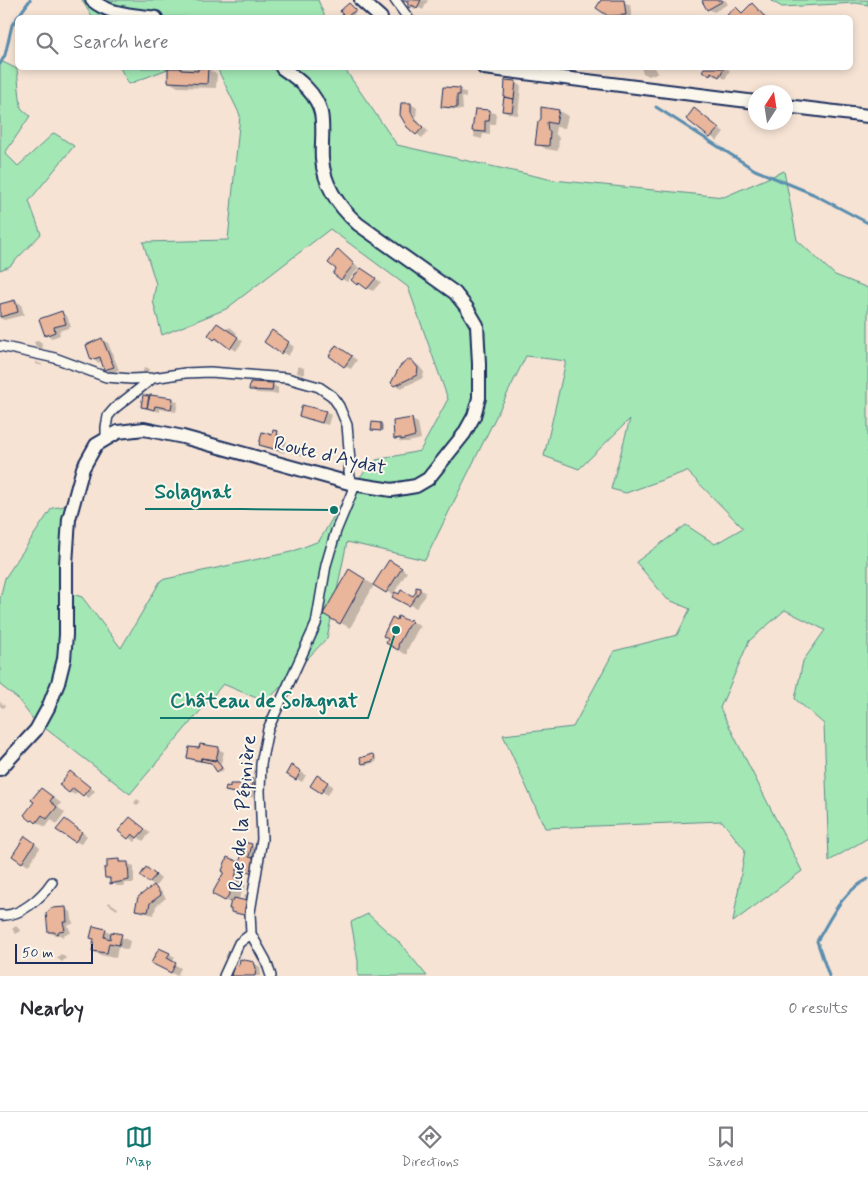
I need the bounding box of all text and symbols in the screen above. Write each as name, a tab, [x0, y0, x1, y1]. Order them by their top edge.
search box	[15, 15, 853, 70]
icon: search	[33, 29, 61, 57]
text: Search here	[73, 30, 169, 55]
north arrow	[748, 85, 793, 130]
street label: Route d'Aydat	[271, 430, 389, 482]
callout: Solagnat	[145, 473, 242, 509]
text: Solagnat	[154, 478, 232, 508]
callout: Château de Solagnat	[160, 682, 368, 718]
text: Château de Solagnat	[170, 687, 358, 715]
street label: Rue de la Pépinière	[223, 734, 263, 892]
scale bar	[15, 941, 92, 964]
text: 50 m	[22, 944, 53, 962]
text: Nearby	[20, 995, 84, 1023]
text: 0 results	[788, 998, 848, 1019]
tab: Map	[125, 1123, 153, 1171]
tab: Directions	[402, 1123, 459, 1171]
tab: Saved	[708, 1123, 743, 1171]

